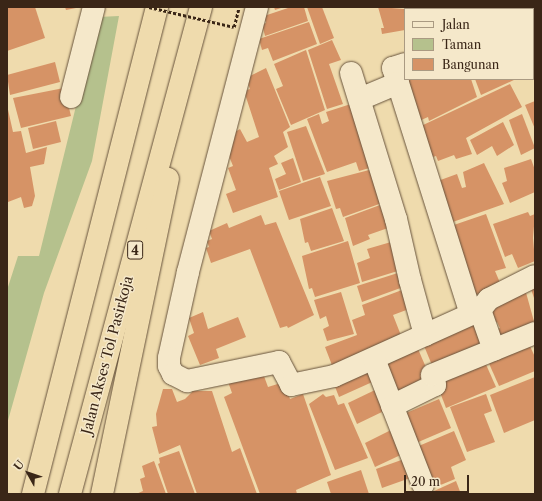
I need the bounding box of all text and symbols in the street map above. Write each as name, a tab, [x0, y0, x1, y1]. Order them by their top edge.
legend	[404, 8, 534, 80]
text: Jalan	[442, 17, 470, 32]
text: Taman	[442, 37, 481, 52]
text: Bangunan	[442, 57, 499, 72]
road number: 4	[127, 239, 143, 261]
street label: Jalan Akses Tol Pasirkoja	[78, 274, 136, 436]
north arrow	[8, 453, 48, 493]
text: U	[11, 457, 27, 473]
scale bar	[406, 467, 471, 493]
text: 20 m	[411, 474, 440, 489]

